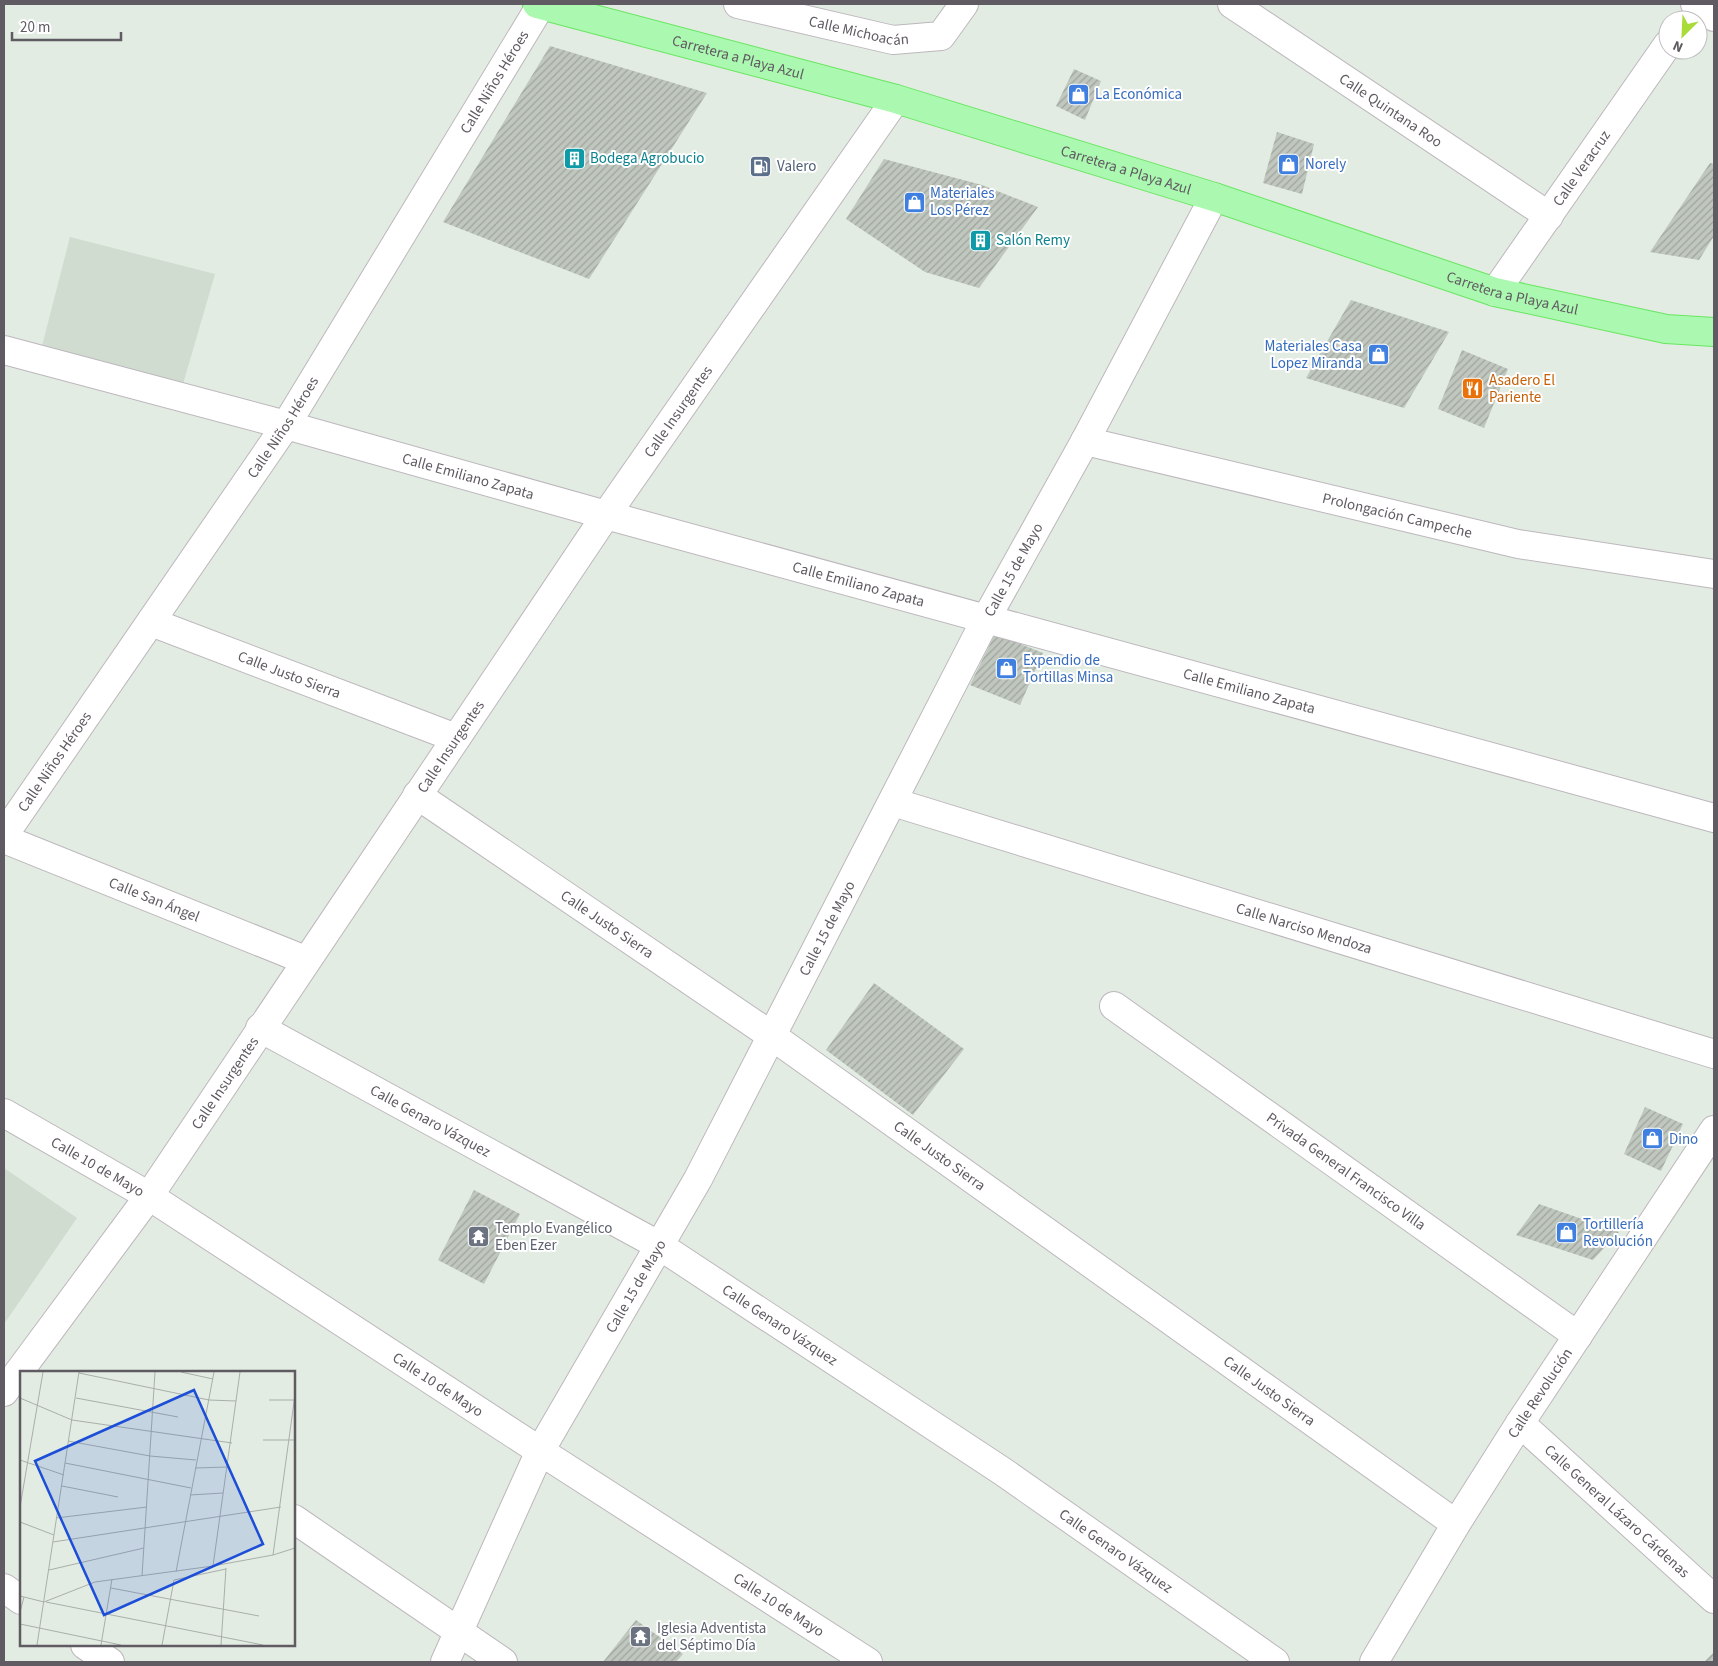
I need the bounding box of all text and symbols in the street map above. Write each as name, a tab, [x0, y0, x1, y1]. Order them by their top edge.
scale bar	[12, 10, 121, 42]
street label: Calle Michoacán	[807, 10, 910, 50]
north arrow	[1658, 10, 1708, 60]
text: 20 m	[20, 17, 50, 38]
street label: Calle Niños Héroes	[455, 26, 534, 138]
street label: Carretera a Playa Azul	[670, 30, 806, 85]
text: N	[1670, 35, 1686, 57]
street label: Calle Quintana Roo	[1335, 68, 1447, 152]
shop icon: La Económica	[1067, 82, 1091, 106]
place label: La Económica	[1095, 84, 1182, 105]
street label: Calle Veracruz	[1548, 126, 1615, 210]
street label: Carretera a Playa Azul	[1058, 140, 1194, 200]
building icon: Bodega Agrobucio	[562, 146, 586, 170]
place label: Bodega Agrobucio	[590, 148, 704, 169]
shop icon: Norely	[1277, 152, 1301, 176]
fuel station icon: Valero	[749, 154, 773, 178]
place label: Norely	[1305, 154, 1346, 175]
place label: Valero	[777, 156, 816, 177]
place label: Materiales Los Pérez	[930, 183, 995, 221]
shop icon: Materiales Los Pérez	[902, 190, 926, 214]
building icon: Salón Remy	[968, 228, 992, 252]
place label: Salón Remy	[996, 230, 1070, 251]
street label: Carretera a Playa Azul	[1444, 266, 1581, 320]
place label: Materiales Casa Lopez Miranda	[1264, 336, 1362, 374]
shop icon: Materiales Casa Lopez Miranda	[1366, 343, 1390, 367]
street label: Calle Insurgentes	[639, 361, 717, 462]
place label: Asadero El Pariente	[1489, 370, 1555, 408]
street label: Calle Niños Héroes	[242, 372, 324, 482]
restaurant icon: Asadero El Pariente	[1461, 377, 1485, 401]
street label: Calle Emiliano Zapata	[400, 448, 536, 505]
street label: Prolongación Campeche	[1320, 487, 1474, 543]
street label: Calle 15 de Mayo	[979, 519, 1048, 621]
street label: Calle Emiliano Zapata	[790, 556, 927, 612]
street label: Calle Justo Sierra	[235, 646, 344, 704]
place label: Expendio de Tortillas Minsa	[1023, 650, 1113, 688]
shop icon: Expendio de Tortillas Minsa	[995, 657, 1019, 681]
street label: Calle Emiliano Zapata	[1181, 663, 1318, 719]
street label: Calle Insurgentes	[412, 696, 489, 797]
street label: Calle Niños Héroes	[12, 707, 96, 816]
street label: Calle San Ángel	[106, 872, 203, 927]
street label: Calle 15 de Mayo	[794, 877, 860, 979]
street label: Calle Justo Sierra	[557, 885, 658, 963]
street label: Calle Narciso Mendoza	[1234, 897, 1375, 959]
street label: Calle Insurgentes	[186, 1032, 264, 1133]
street label: Calle Genaro Vázquez	[366, 1079, 494, 1162]
street label: Privada General Francisco Villa	[1262, 1107, 1430, 1235]
street label: Calle Justo Sierra	[889, 1116, 990, 1196]
shop icon: Dino	[1641, 1127, 1665, 1151]
place label: Dino	[1669, 1129, 1698, 1150]
street label: Calle 10 de Mayo	[47, 1132, 148, 1202]
place label: Tortillería Revolución	[1583, 1214, 1653, 1252]
place label: Templo Evangélico Eben Ezer	[495, 1218, 612, 1256]
shop icon: Tortillería Revolución	[1555, 1221, 1579, 1245]
temple icon: Templo Evangélico Eben Ezer	[467, 1225, 491, 1249]
street label: Calle 15 de Mayo	[600, 1236, 671, 1337]
street label: Calle Genaro Vázquez	[718, 1279, 842, 1371]
street label: Calle Revolución	[1502, 1344, 1577, 1442]
street label: Calle 10 de Mayo	[388, 1347, 487, 1422]
street label: Calle Justo Sierra	[1219, 1351, 1320, 1431]
inset map	[20, 1371, 295, 1646]
street label: Calle General Lázaro Cárdenas	[1540, 1440, 1694, 1583]
street label: Calle Genaro Vázquez	[1055, 1504, 1177, 1598]
street label: Calle 10 de Mayo	[729, 1568, 829, 1642]
place label: Iglesia Adventista del Séptimo Día	[657, 1618, 766, 1656]
temple icon: Iglesia Adventista del Séptimo Día	[629, 1625, 653, 1649]

